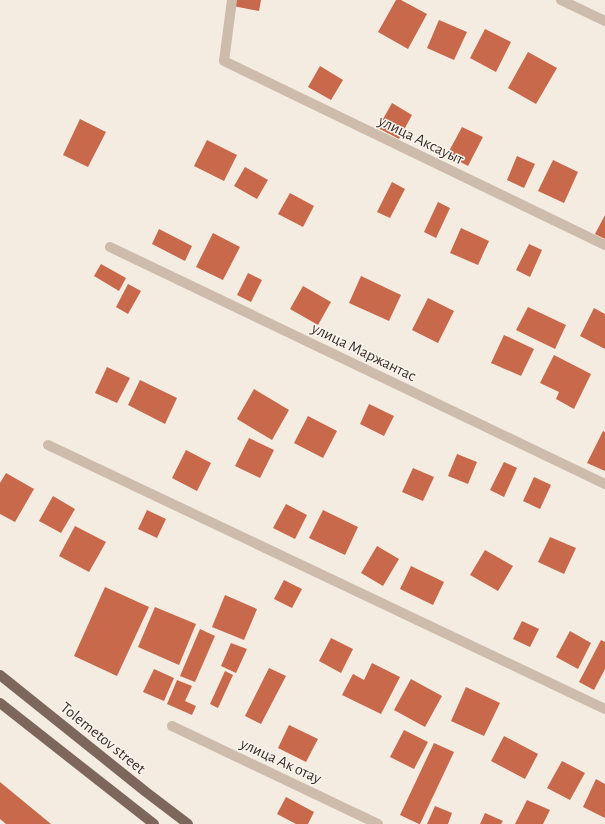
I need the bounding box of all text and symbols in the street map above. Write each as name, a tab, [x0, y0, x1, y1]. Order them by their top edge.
street label: улица Аксауыт	[374, 112, 466, 169]
street label: улица Маржантас	[308, 319, 419, 385]
street label: Tolemetov street	[58, 699, 148, 777]
street label: улица Ак отау	[237, 735, 324, 788]

